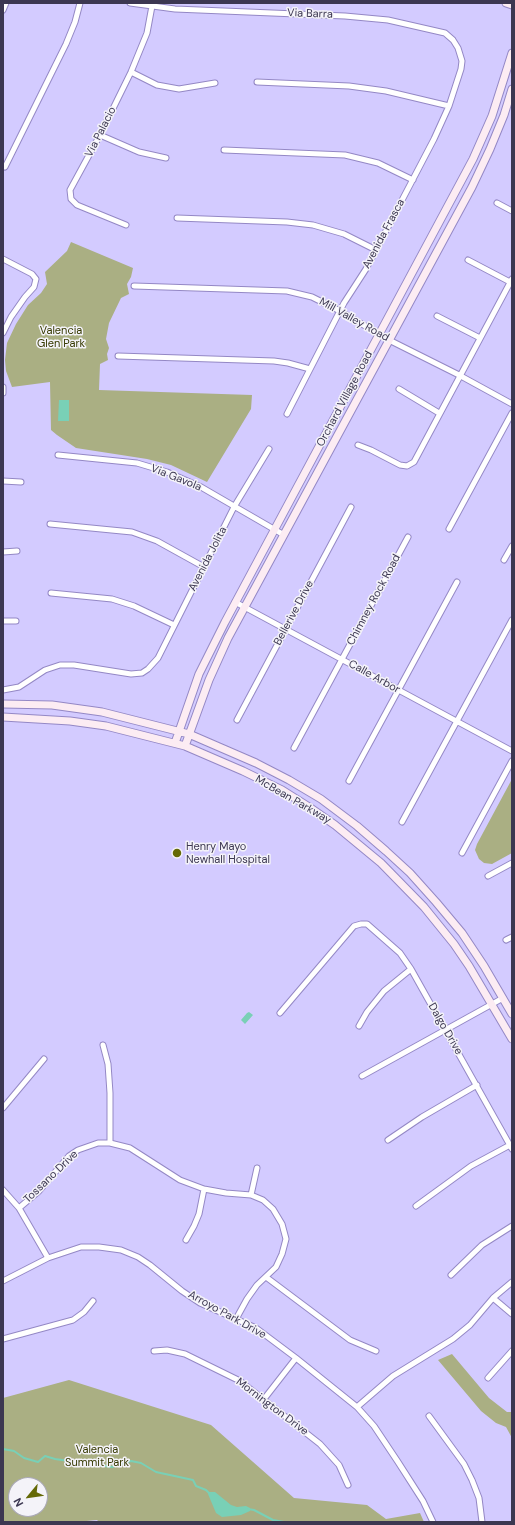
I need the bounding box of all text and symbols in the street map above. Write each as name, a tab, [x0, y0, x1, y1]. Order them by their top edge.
street label: Via Barra	[287, 7, 333, 21]
street label: Via Palacio	[83, 105, 119, 159]
street label: Avenida Frasca	[360, 197, 408, 271]
street label: Mill Valley Road	[317, 295, 391, 345]
park label: Valencia Glen Park	[37, 324, 85, 350]
street label: Orchard Village Road	[314, 349, 376, 449]
street label: Via Gavola	[149, 462, 203, 494]
street label: Avenida Jolita	[186, 525, 230, 593]
street label: Chimney Rock Road	[344, 552, 404, 648]
street label: Bellerive Drive	[271, 578, 317, 648]
street label: Calle Arbor	[346, 657, 402, 697]
street label: McBean Parkway	[253, 773, 333, 827]
place label: Henry Mayo Newhall Hospital	[186, 840, 270, 866]
marker: Henry Mayo Newhall Hospital	[171, 847, 183, 859]
street label: Dalgo Drive	[425, 1001, 465, 1057]
street label: Tossano Drive	[21, 1148, 81, 1206]
street label: Arroyo Park Drive	[186, 1288, 268, 1342]
street label: Mornington Drive	[233, 1375, 311, 1439]
park label: Valencia Summit Park	[65, 1443, 129, 1469]
north arrow	[8, 1477, 48, 1517]
text: N	[10, 1495, 26, 1509]

